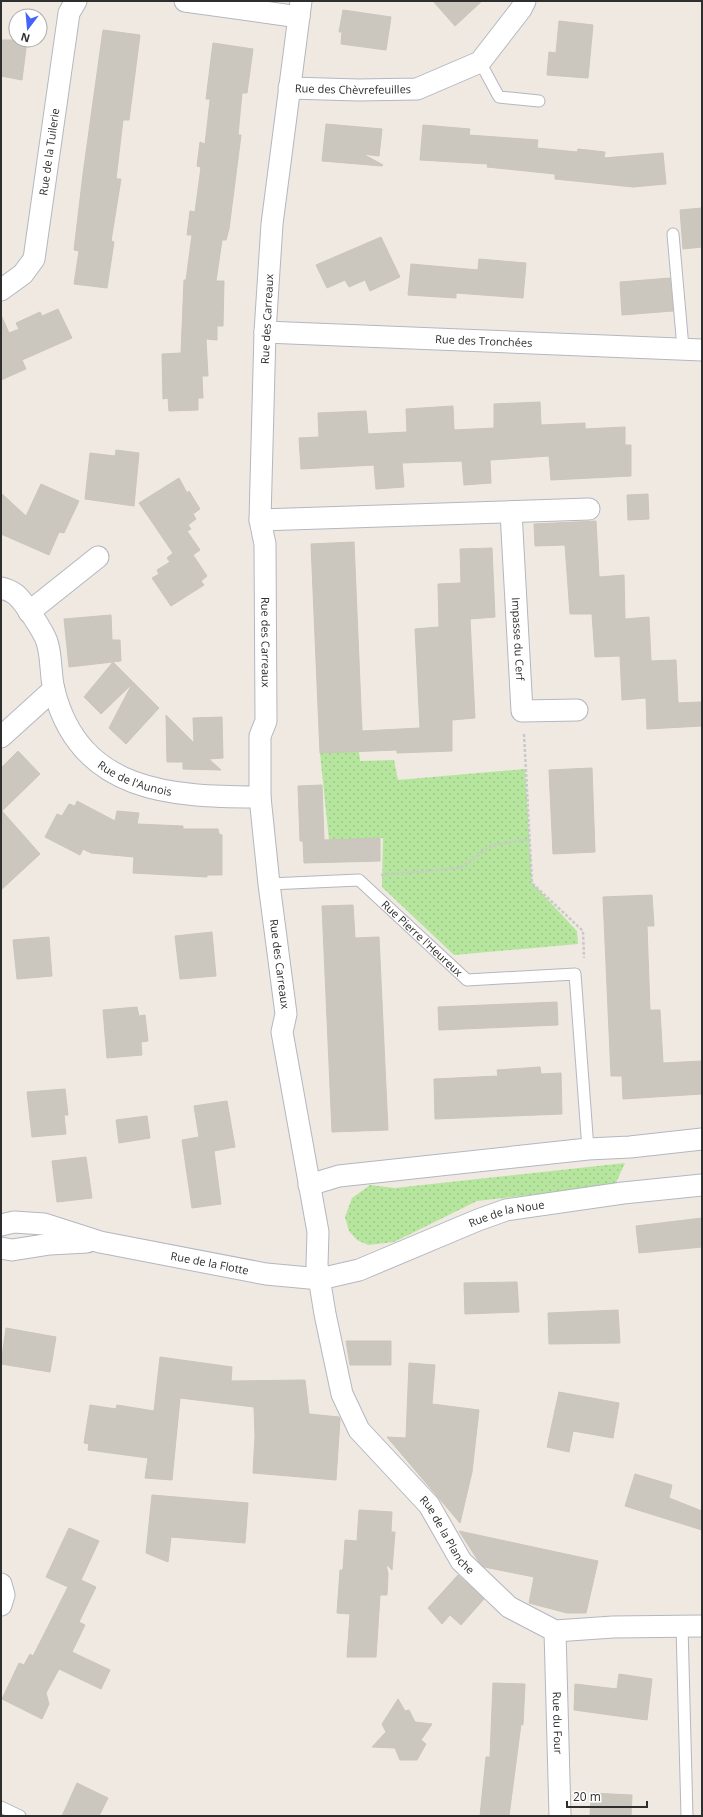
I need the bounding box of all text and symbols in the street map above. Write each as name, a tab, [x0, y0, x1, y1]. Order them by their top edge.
north arrow	[8, 8, 48, 48]
text: N	[19, 30, 31, 47]
street label: Rue des Chèvrefeuilles	[295, 80, 411, 97]
street label: Rue de la Tuilerie	[35, 107, 62, 197]
street label: Rue des Carreaux	[257, 273, 276, 365]
street label: Rue des Tronchées	[435, 331, 533, 350]
street label: Rue des Carreaux	[258, 597, 274, 688]
street label: Impasse du Cerf	[509, 597, 528, 682]
street label: Rue de l'Aunois	[95, 757, 173, 799]
street label: Rue Pierre l'Heureux	[379, 897, 466, 980]
street label: Rue des Carreaux	[267, 918, 293, 1010]
street label: Rue de la Noue	[466, 1197, 545, 1230]
street label: Rue de la Flotte	[170, 1248, 250, 1278]
street label: Rue de la Planche	[417, 1492, 478, 1577]
street label: Rue du Four	[550, 1692, 566, 1755]
scale bar	[567, 1783, 647, 1809]
text: 20 m	[573, 1788, 601, 1805]

